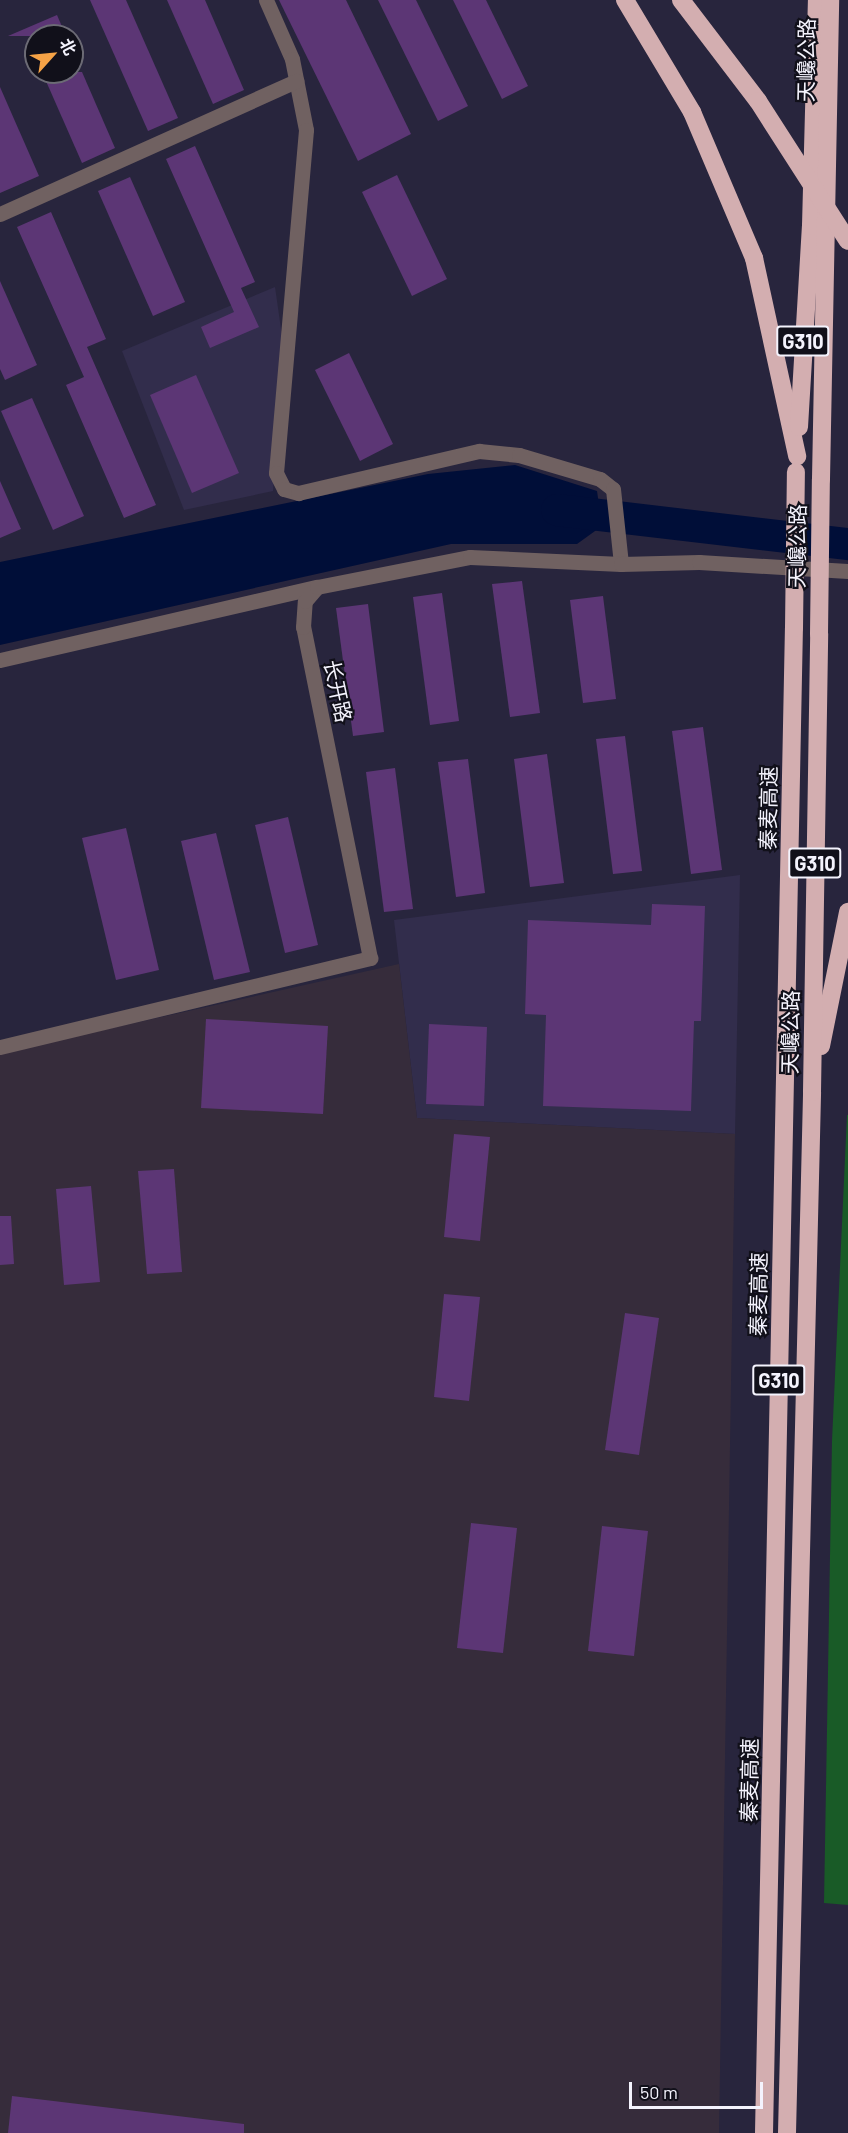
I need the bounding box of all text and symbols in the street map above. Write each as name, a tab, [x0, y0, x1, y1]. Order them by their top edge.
street label: 天巉公路	[793, 18, 819, 102]
north arrow	[24, 24, 84, 84]
text: 北	[57, 35, 81, 58]
road number: G310	[776, 324, 830, 358]
street label: 天巉公路	[784, 504, 810, 588]
street label: 长开路	[319, 658, 357, 724]
street label: 秦麦高速	[755, 766, 781, 850]
road number: G310	[788, 846, 842, 880]
street label: 天巉公路	[777, 990, 803, 1074]
street label: 秦麦高速	[745, 1252, 771, 1336]
road number: G310	[752, 1363, 806, 1397]
street label: 秦麦高速	[736, 1738, 762, 1822]
scale bar	[632, 2070, 766, 2108]
text: 50 m	[640, 2081, 678, 2103]

